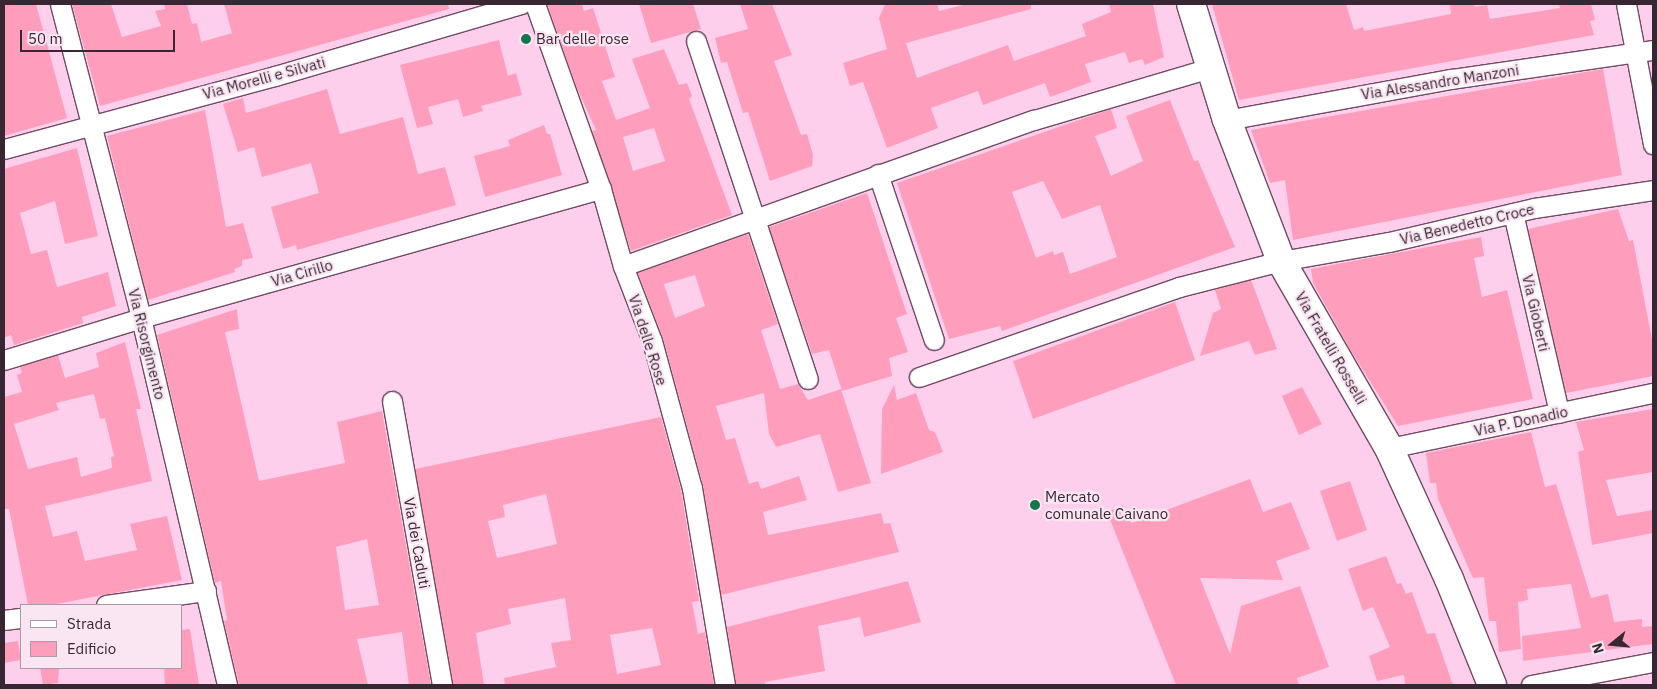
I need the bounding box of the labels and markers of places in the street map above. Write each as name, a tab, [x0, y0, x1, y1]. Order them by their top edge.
place label: Bar delle rose	[536, 30, 629, 48]
marker: Bar delle rose	[520, 33, 532, 45]
place label: Mercato comunale Caivano	[1045, 487, 1168, 522]
marker: Mercato comunale Caivano	[1029, 499, 1041, 511]

